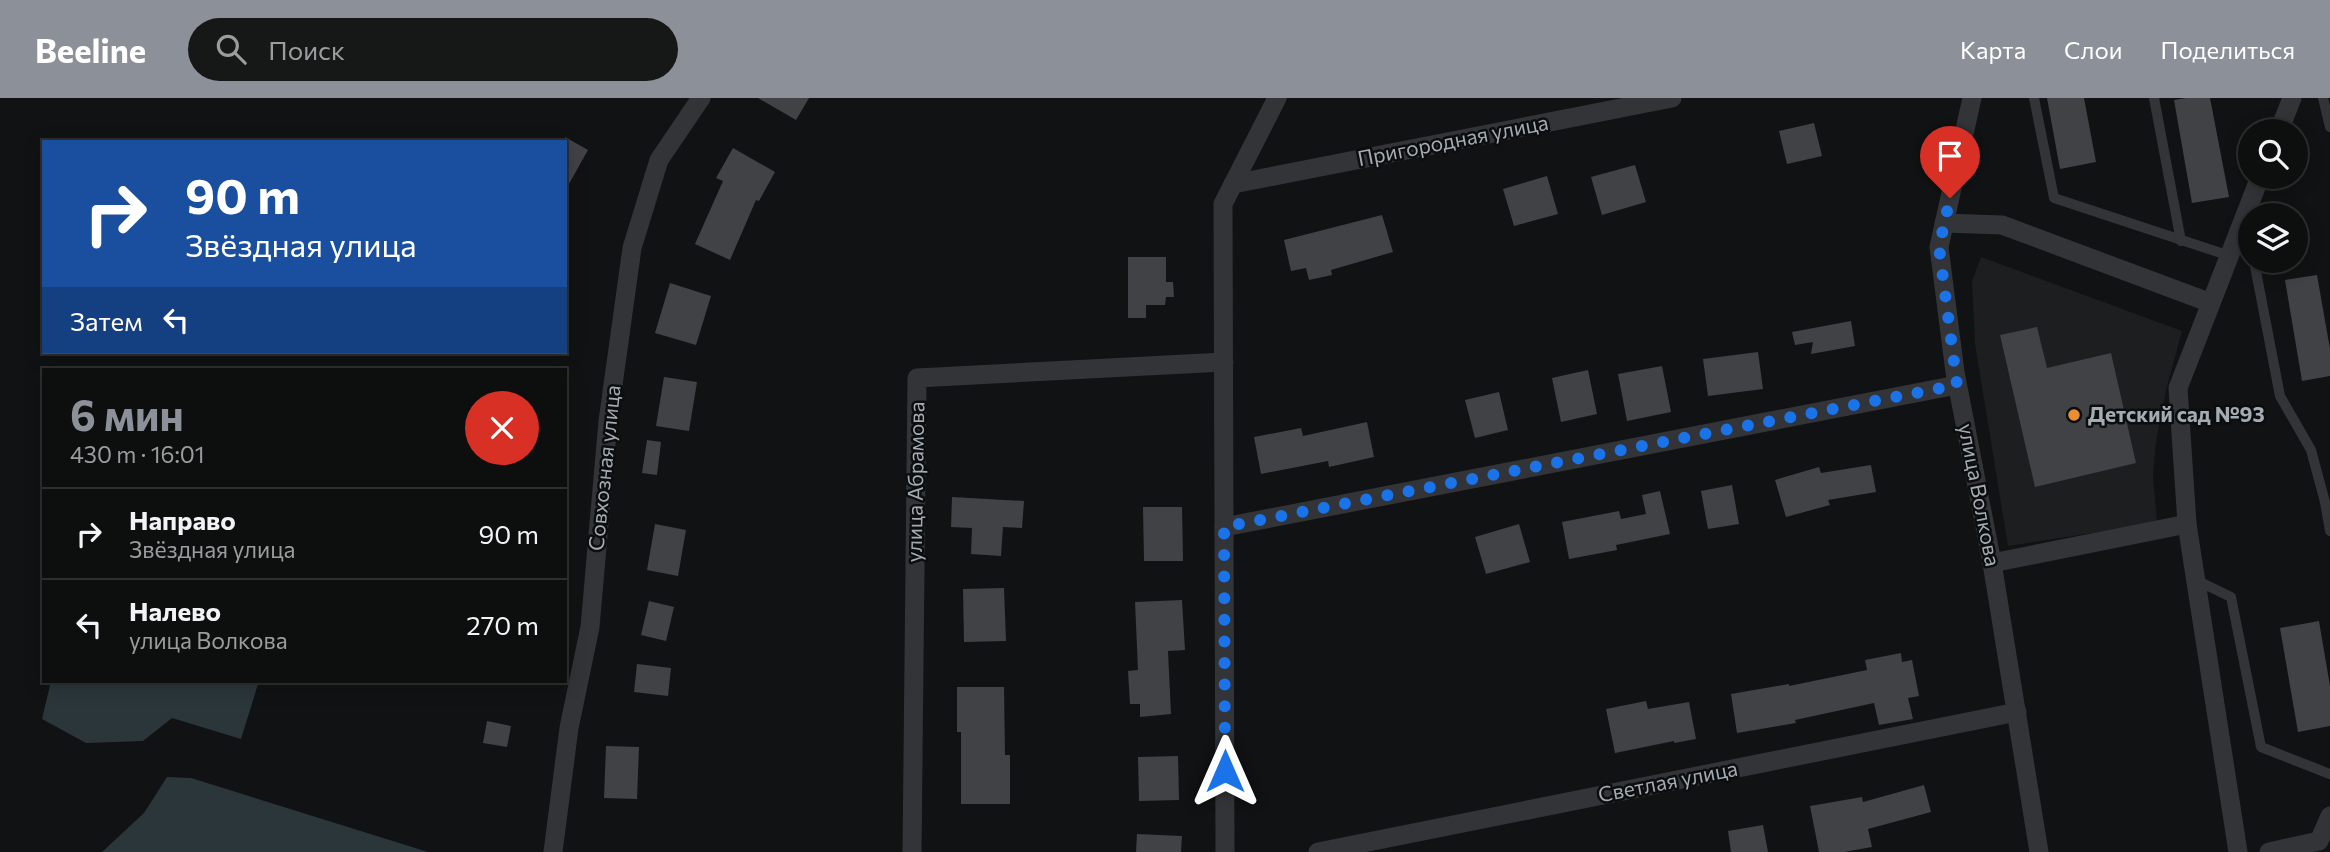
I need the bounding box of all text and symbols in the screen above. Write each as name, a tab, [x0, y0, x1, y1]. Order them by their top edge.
search box	[188, 18, 678, 81]
text: Beeline	[35, 29, 146, 70]
icon: search	[212, 30, 250, 68]
text: Поиск	[268, 34, 345, 65]
text: Карта	[1960, 35, 2026, 64]
text: Слои	[2064, 35, 2122, 64]
text: Поделиться	[2160, 35, 2295, 64]
street label: Пригородная улица	[1355, 109, 1550, 170]
map controls	[2238, 119, 2308, 273]
button: search	[2238, 119, 2308, 189]
pin	[1920, 126, 1980, 198]
icon: arrive	[1931, 137, 1969, 175]
text: 90 m	[185, 164, 300, 224]
icon: right	[70, 168, 161, 259]
button: layers	[2238, 203, 2308, 273]
text: Звёздная улица	[185, 224, 417, 264]
icon: left	[157, 301, 195, 339]
text: Затем	[70, 305, 143, 336]
street label: Совхозная улица	[582, 384, 625, 552]
text: 6 мин	[70, 388, 184, 440]
button: close	[465, 391, 539, 465]
street label: улица Абрамова	[901, 401, 928, 563]
place label: Детский сад №93	[2088, 401, 2265, 426]
marker: Детский сад №93	[2066, 407, 2082, 423]
street label: улица Волкова	[1954, 421, 2007, 568]
text: 430 m · 16:01	[70, 440, 205, 468]
text: Направо	[129, 504, 236, 535]
icon: right	[70, 515, 108, 553]
text: 90 m	[479, 518, 539, 549]
text: Звёздная улица	[129, 535, 296, 563]
text: Налево	[129, 595, 221, 626]
icon: left	[70, 606, 108, 644]
text: 270 m	[466, 609, 539, 640]
text: улица Волкова	[129, 626, 288, 654]
position arrow	[1188, 734, 1262, 808]
street label: Светлая улица	[1596, 755, 1740, 806]

